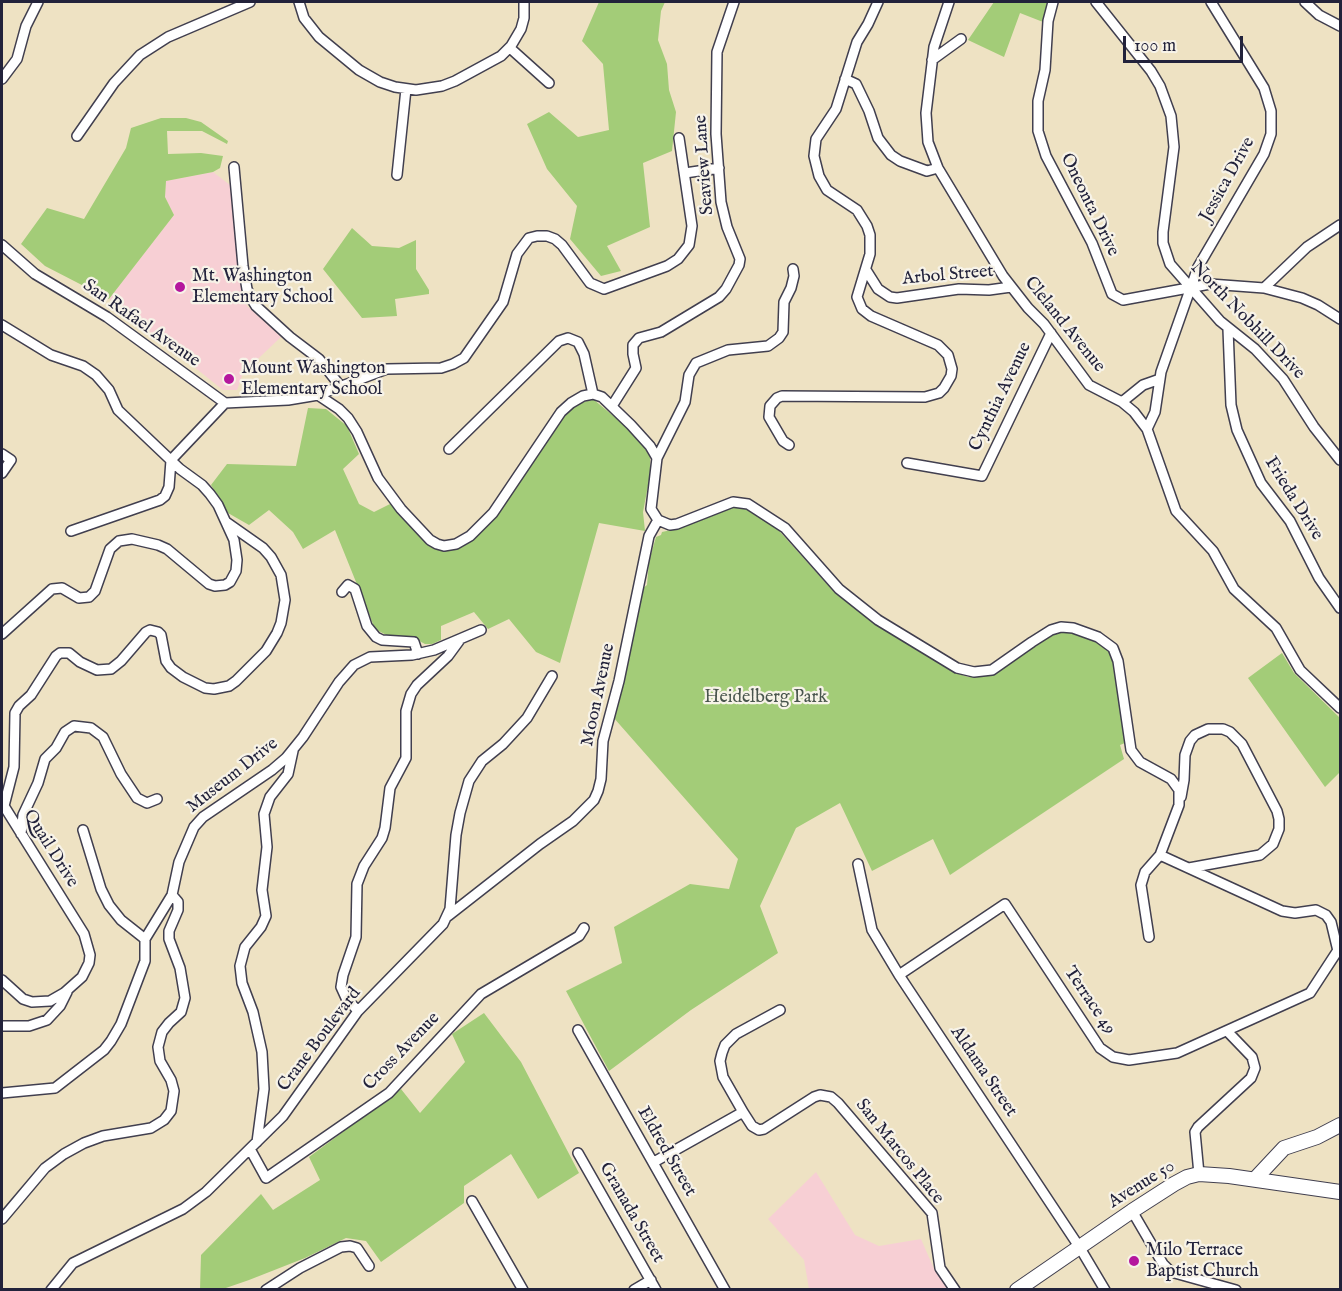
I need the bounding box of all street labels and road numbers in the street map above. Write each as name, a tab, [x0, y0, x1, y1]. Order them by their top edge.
street label: Seaview Lane	[691, 114, 719, 216]
street label: Jessica Drive	[1196, 134, 1260, 226]
street label: Oneonta Drive	[1055, 150, 1123, 260]
street label: North Nobhill Drive	[1185, 258, 1309, 384]
street label: Arbol Street	[901, 261, 995, 291]
street label: Cleland Avenue	[1019, 273, 1109, 377]
street label: San Rafael Avenue	[78, 275, 204, 373]
street label: Cynthia Avenue	[965, 339, 1037, 455]
street label: Frieda Drive	[1259, 453, 1327, 545]
street label: Moon Avenue	[578, 642, 620, 748]
street label: Museum Drive	[183, 734, 283, 818]
street label: Quail Drive	[18, 806, 82, 892]
street label: Terrace 49	[1058, 963, 1120, 1039]
street label: Crane Boulevard	[274, 984, 366, 1096]
street label: Cross Avenue	[359, 1008, 445, 1096]
street label: Aldama Street	[945, 1023, 1021, 1121]
street label: San Marcos Place	[850, 1095, 948, 1209]
street label: Eldred Street	[632, 1103, 700, 1201]
street label: Avenue 50	[1105, 1156, 1179, 1214]
street label: Granada Street	[594, 1159, 668, 1267]

